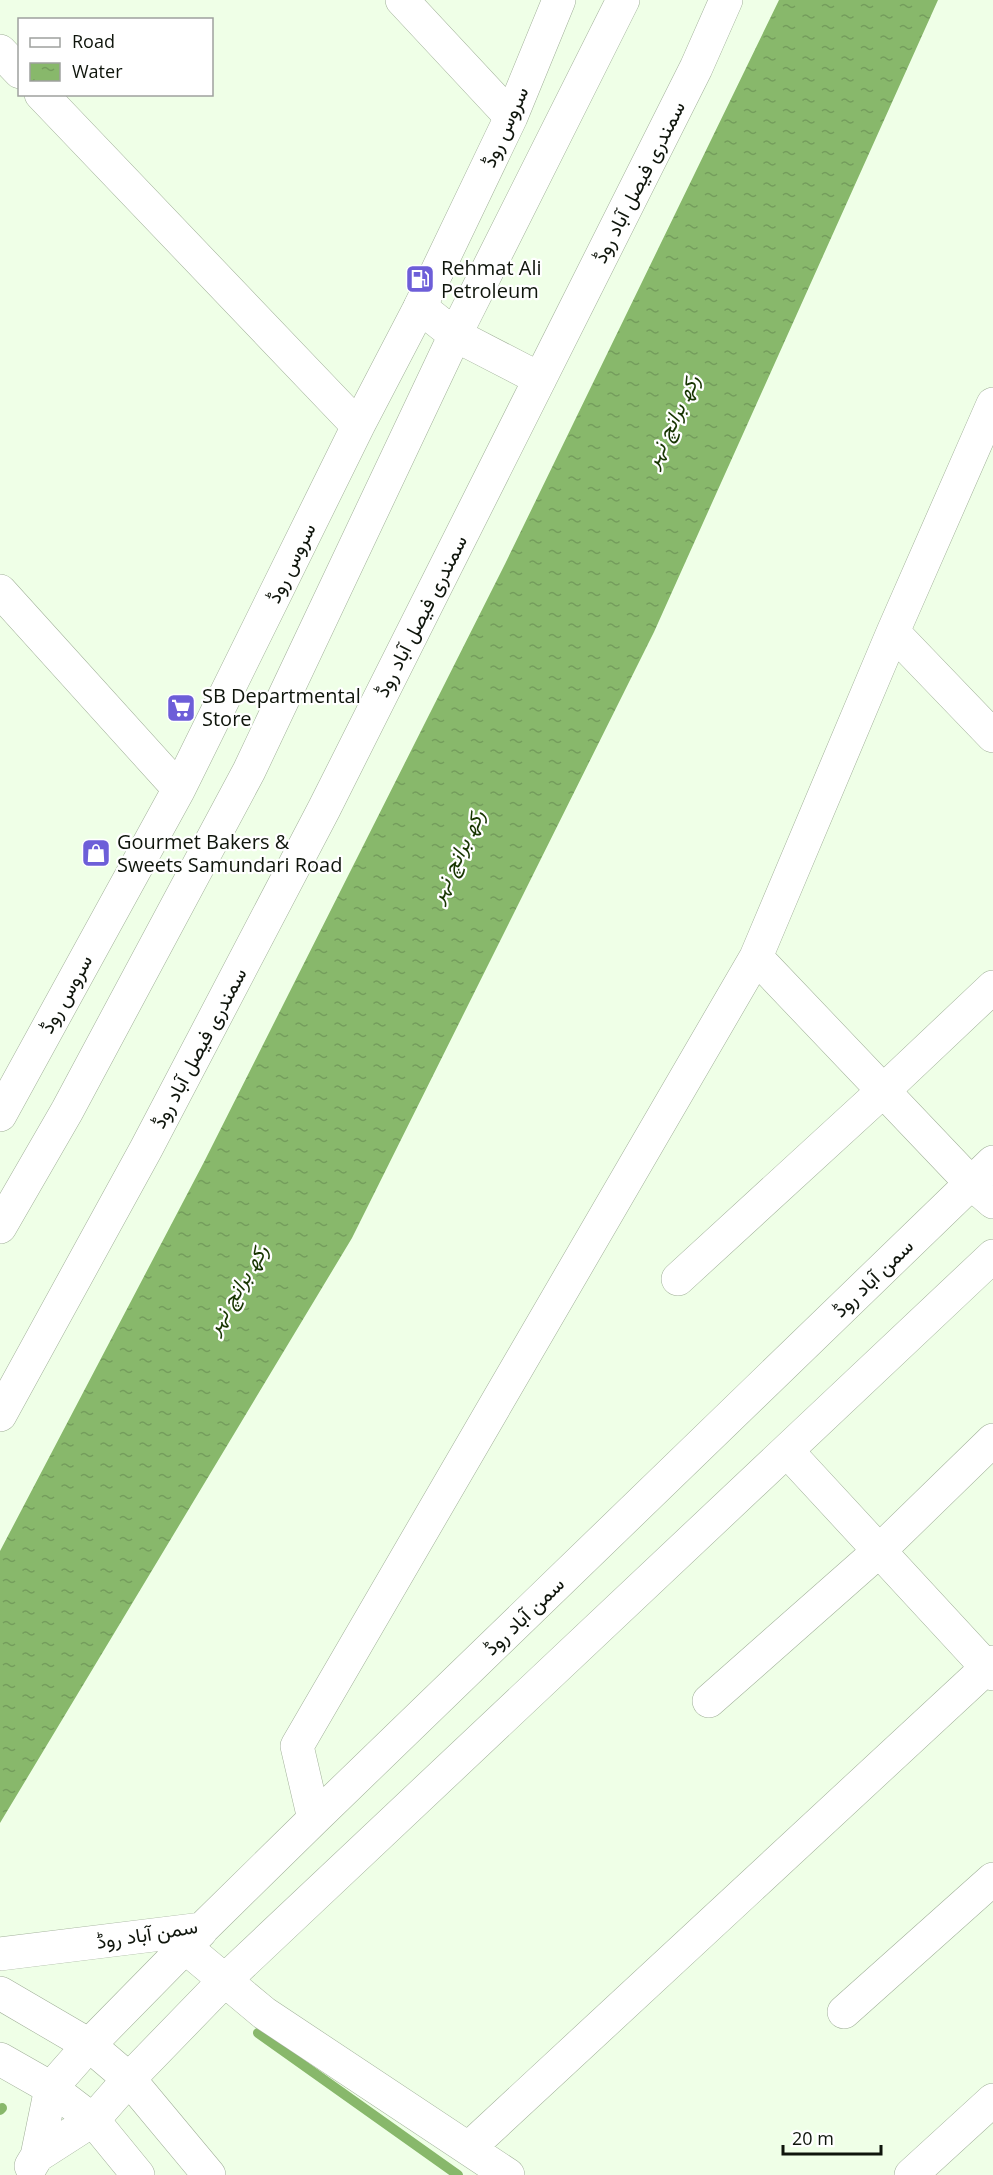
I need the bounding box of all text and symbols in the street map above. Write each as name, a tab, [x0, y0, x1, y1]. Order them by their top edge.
legend	[18, 18, 213, 96]
text: Road	[72, 29, 115, 53]
text: Water	[72, 59, 123, 83]
street label: سروس روڈ	[475, 82, 534, 172]
street label: سمندری فیصل آباد روڈ	[586, 96, 691, 267]
place label: Rehmat Ali Petroleum	[441, 254, 542, 304]
fuel station icon: Rehmat Ali Petroleum	[404, 263, 436, 295]
water label: رکھ برانچ نہر	[636, 370, 707, 474]
street label: سروس روڈ	[260, 518, 322, 607]
street label: سمندری فیصل آباد روڈ	[368, 530, 473, 701]
place label: SB Departmental Store	[202, 682, 361, 732]
supermarket icon: SB Departmental Store	[165, 692, 197, 724]
water label: رکھ برانچ نہر	[421, 805, 492, 909]
place label: Gourmet Bakers & Sweets Samundari Road	[117, 828, 342, 878]
shop icon: Gourmet Bakers & Sweets Samundari Road	[80, 837, 112, 869]
street label: سروس روڈ	[33, 950, 98, 1038]
street label: سمندری فیصل آباد روڈ	[145, 963, 252, 1133]
street label: سمن آباد روڈ	[826, 1232, 919, 1323]
water label: رکھ برانچ نہر	[197, 1238, 276, 1341]
street label: سمن آباد روڈ	[477, 1570, 570, 1661]
street label: سمن آباد روڈ	[94, 1912, 200, 1955]
scale bar	[783, 2118, 880, 2156]
text: 20 m	[792, 2126, 834, 2150]

